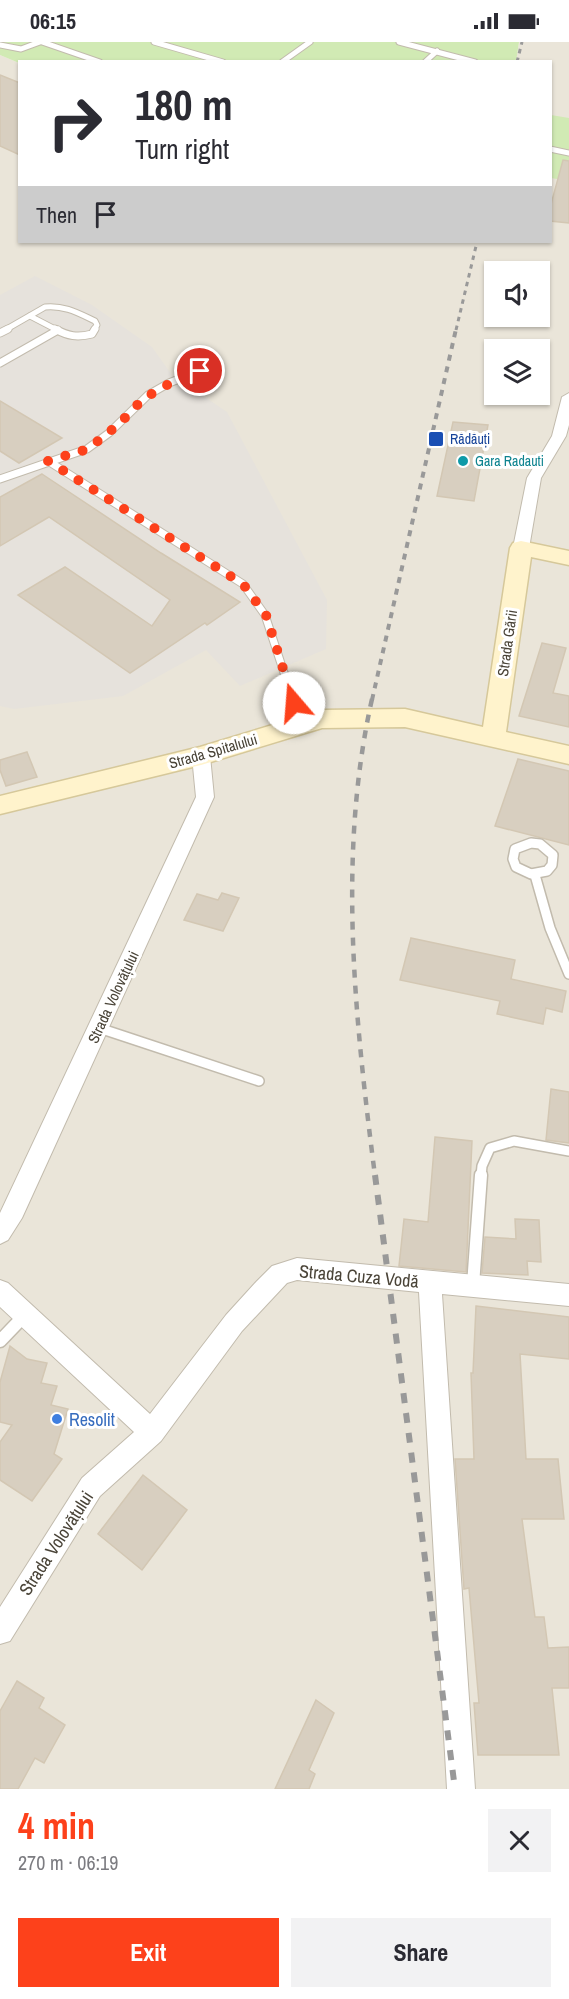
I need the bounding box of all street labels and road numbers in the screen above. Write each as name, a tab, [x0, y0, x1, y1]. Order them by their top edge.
street label: Strada Gării	[492, 608, 522, 678]
street label: Strada Spitalului	[166, 728, 260, 774]
street label: Strada Volovățului	[82, 947, 144, 1047]
street label: Strada Cuza Vodă	[298, 1258, 420, 1294]
street label: Strada Volovățului	[13, 1486, 99, 1600]

